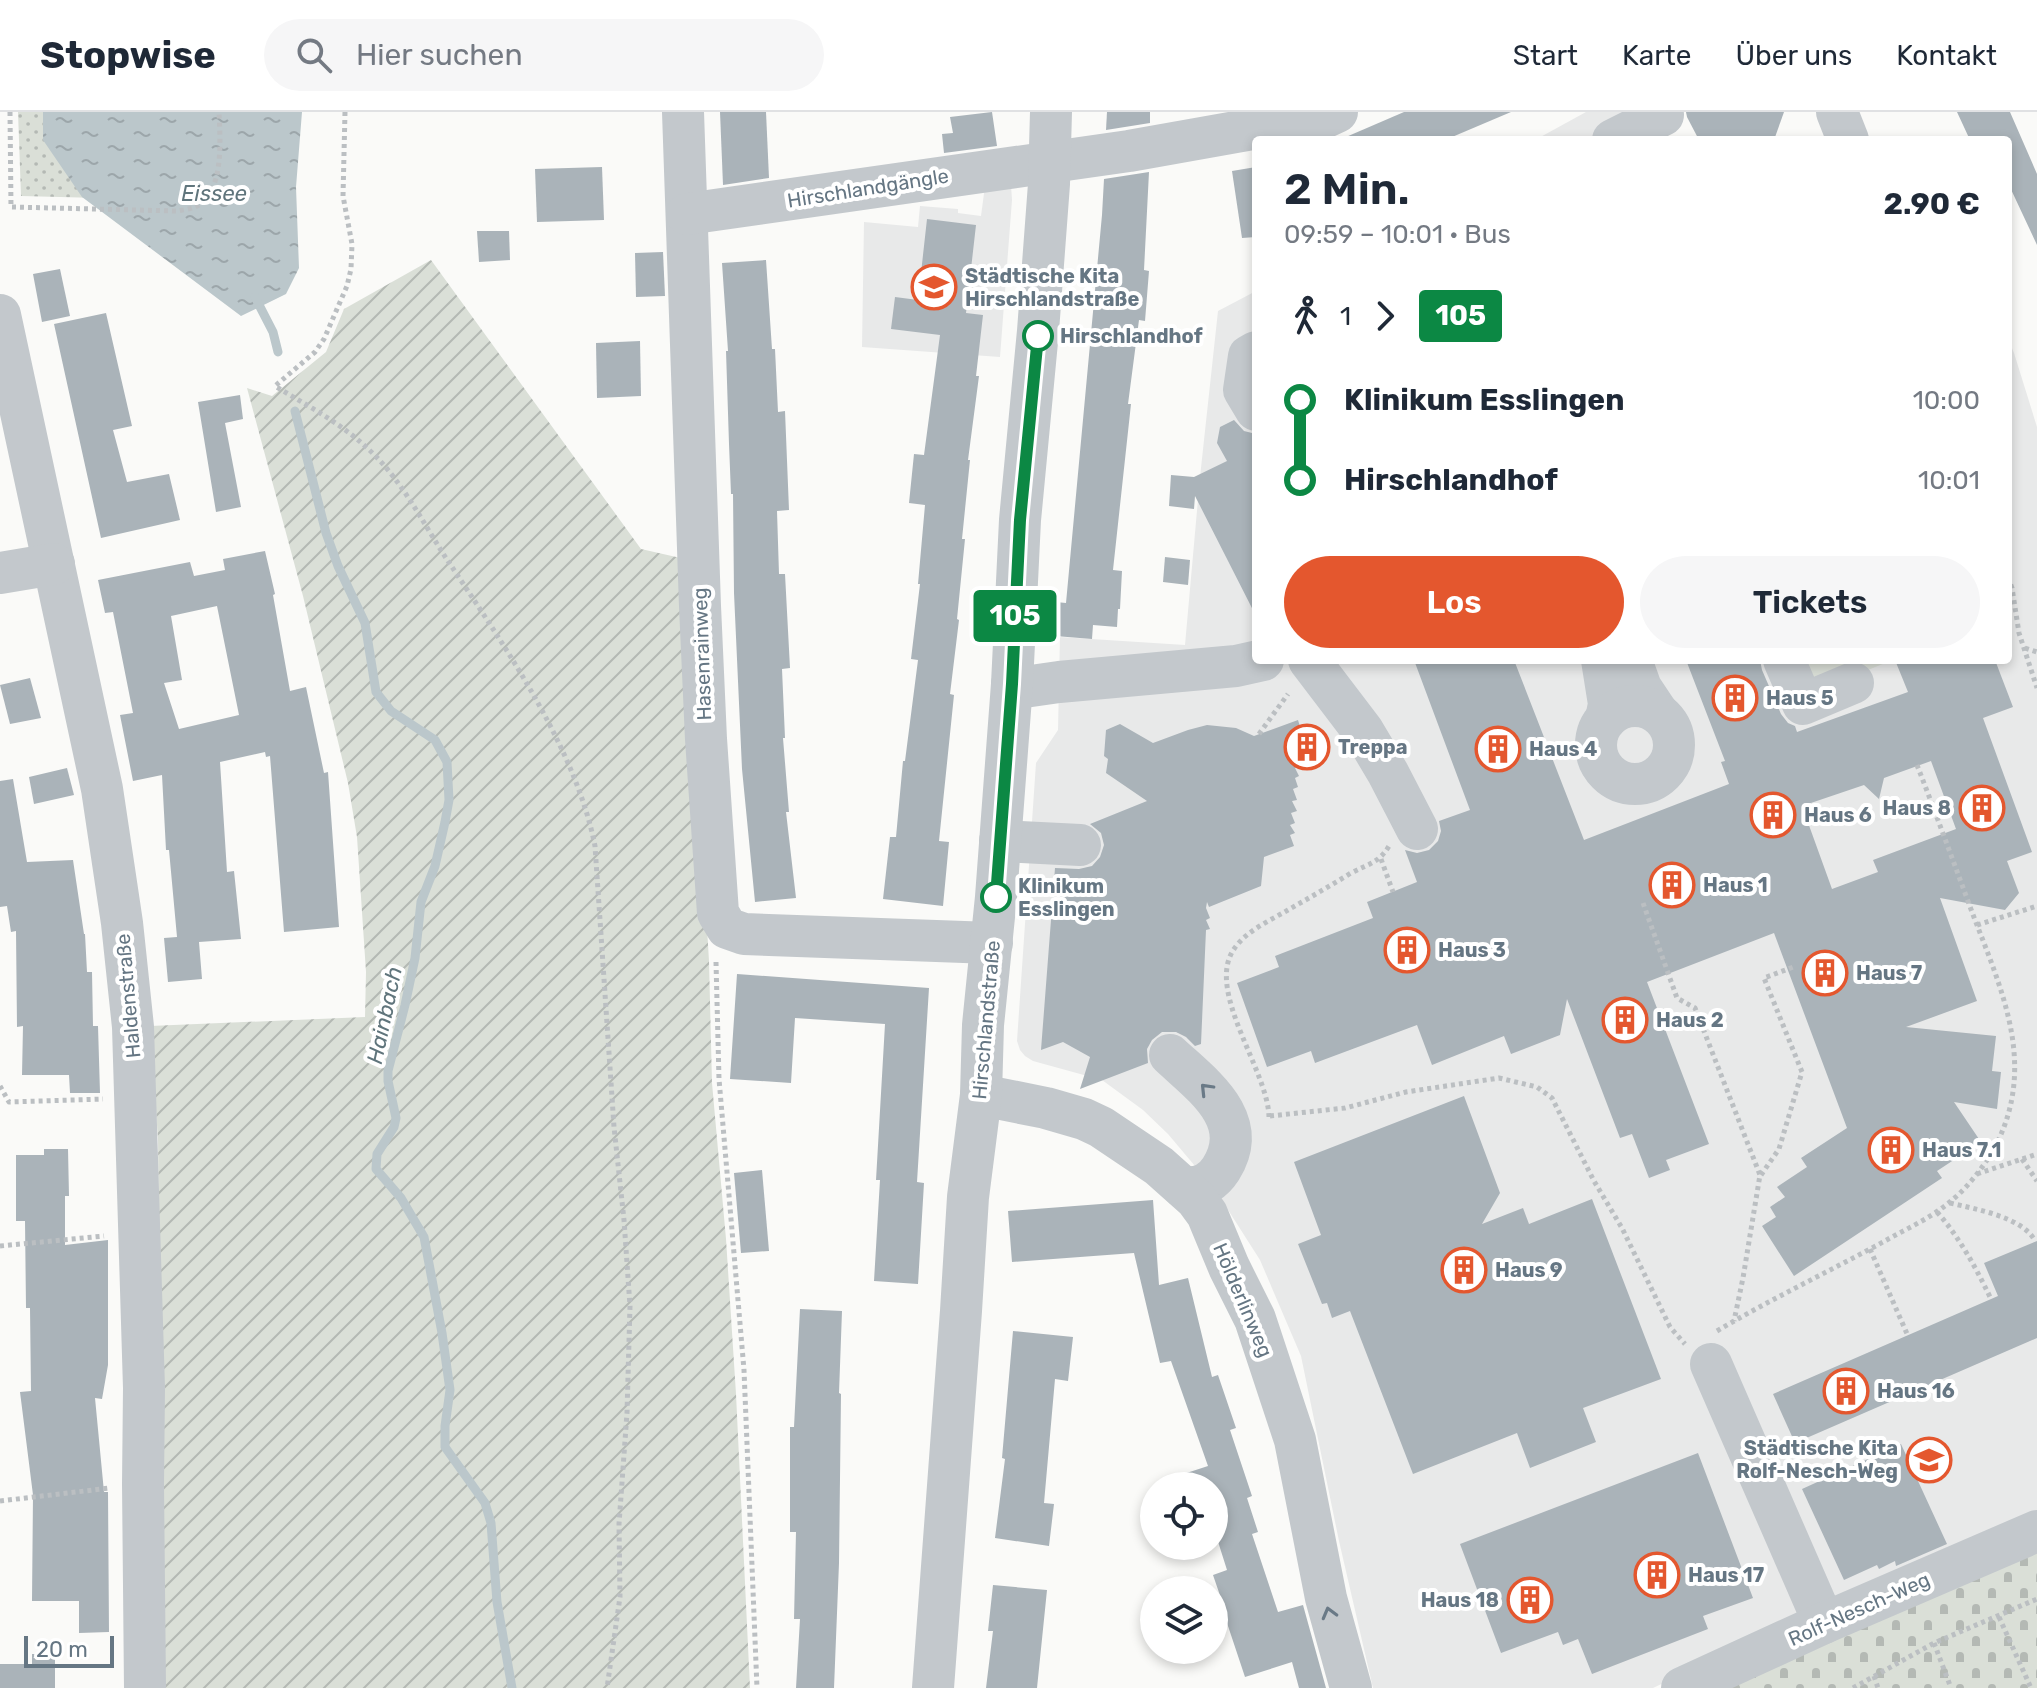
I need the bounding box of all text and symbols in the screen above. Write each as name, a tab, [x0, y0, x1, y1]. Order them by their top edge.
search box	[264, 19, 824, 91]
text: Stopwise	[40, 32, 216, 78]
icon: search	[292, 33, 336, 77]
text: Hier suchen	[356, 37, 523, 73]
text: Start	[1513, 39, 1578, 72]
text: Karte	[1622, 39, 1691, 72]
text: Über uns	[1735, 39, 1852, 72]
text: Kontakt	[1896, 39, 1997, 72]
street label: Hirschlandgängle	[786, 163, 950, 213]
text: 2 Min.	[1284, 163, 1410, 215]
water label: Eissee	[181, 180, 247, 207]
text: 2.90 €	[1884, 186, 1980, 222]
text: 09:59 – 10:01 · Bus	[1284, 219, 1511, 250]
school or university icon: Städtische Kita Hirschlandstraße	[910, 263, 958, 311]
place label: Städtische Kita Hirschlandstraße	[965, 264, 1139, 311]
icon: walk	[1284, 294, 1328, 338]
icon: forward	[1363, 294, 1407, 338]
text: 105	[1435, 299, 1486, 332]
text: 1	[1340, 301, 1351, 332]
marker: Hirschlandhof	[1023, 321, 1053, 351]
place label: Hirschlandhof	[1060, 324, 1203, 348]
text: Klinikum Esslingen	[1344, 382, 1624, 418]
text: 10:00	[1913, 385, 1980, 416]
text: Hirschlandhof	[1344, 462, 1558, 498]
text: 10:01	[1918, 465, 1980, 496]
button: Los	[1284, 556, 1624, 648]
button: Tickets	[1640, 556, 1980, 648]
street label: Hasenrainweg	[688, 587, 716, 721]
line badge: 105	[969, 590, 1061, 642]
text: 105	[989, 599, 1041, 632]
building icon: Haus 5	[1711, 674, 1759, 722]
place label: Haus 5	[1766, 686, 1834, 710]
building icon: Treppa	[1283, 723, 1331, 771]
building icon: Haus 4	[1474, 725, 1522, 773]
place label: Treppa	[1338, 735, 1407, 759]
place label: Haus 4	[1529, 737, 1598, 761]
building icon: Haus 8	[1958, 784, 2006, 832]
building icon: Haus 6	[1749, 791, 1797, 839]
place label: Haus 8	[1883, 796, 1951, 820]
place label: Haus 6	[1804, 803, 1872, 827]
building icon: Haus 1	[1648, 861, 1696, 909]
place label: Haus 1	[1703, 873, 1768, 897]
place label: Klinikum Esslingen	[1018, 874, 1115, 921]
marker: Klinikum Esslingen	[981, 882, 1011, 912]
building icon: Haus 3	[1383, 926, 1431, 974]
street label: Haldenstraße	[111, 933, 145, 1059]
place label: Haus 3	[1438, 938, 1506, 962]
street label: Hirschlandstraße	[967, 939, 1005, 1101]
building icon: Haus 7	[1801, 949, 1849, 997]
place label: Haus 7	[1856, 961, 1922, 985]
water label: Hainbach	[361, 964, 408, 1066]
building icon: Haus 2	[1601, 996, 1649, 1044]
place label: Haus 2	[1656, 1008, 1724, 1032]
one-way arrow	[1201, 1084, 1215, 1099]
building icon: Haus 7.1	[1867, 1126, 1915, 1174]
place label: Haus 7.1	[1922, 1138, 2001, 1162]
street label: Hölderlinweg	[1208, 1239, 1278, 1361]
building icon: Haus 9	[1440, 1246, 1488, 1294]
place label: Haus 9	[1495, 1258, 1563, 1282]
building icon: Haus 16	[1822, 1367, 1870, 1415]
place label: Haus 16	[1877, 1379, 1955, 1403]
place label: Städtische Kita Rolf-Nesch-Weg	[1736, 1436, 1898, 1483]
school or university icon: Städtische Kita Rolf-Nesch-Weg	[1905, 1436, 1953, 1484]
map controls	[1140, 1472, 1228, 1664]
button: locate	[1140, 1472, 1228, 1560]
building icon: Haus 17	[1633, 1551, 1681, 1599]
place label: Haus 17	[1688, 1563, 1764, 1587]
street label: Rolf-Nesch-Weg	[1784, 1567, 1934, 1651]
button: layers	[1140, 1576, 1228, 1664]
building icon: Haus 18	[1506, 1576, 1554, 1624]
place label: Haus 18	[1421, 1588, 1499, 1612]
one-way arrow	[1322, 1607, 1339, 1621]
scale bar	[24, 1632, 114, 1668]
text: 20 m	[36, 1636, 88, 1663]

